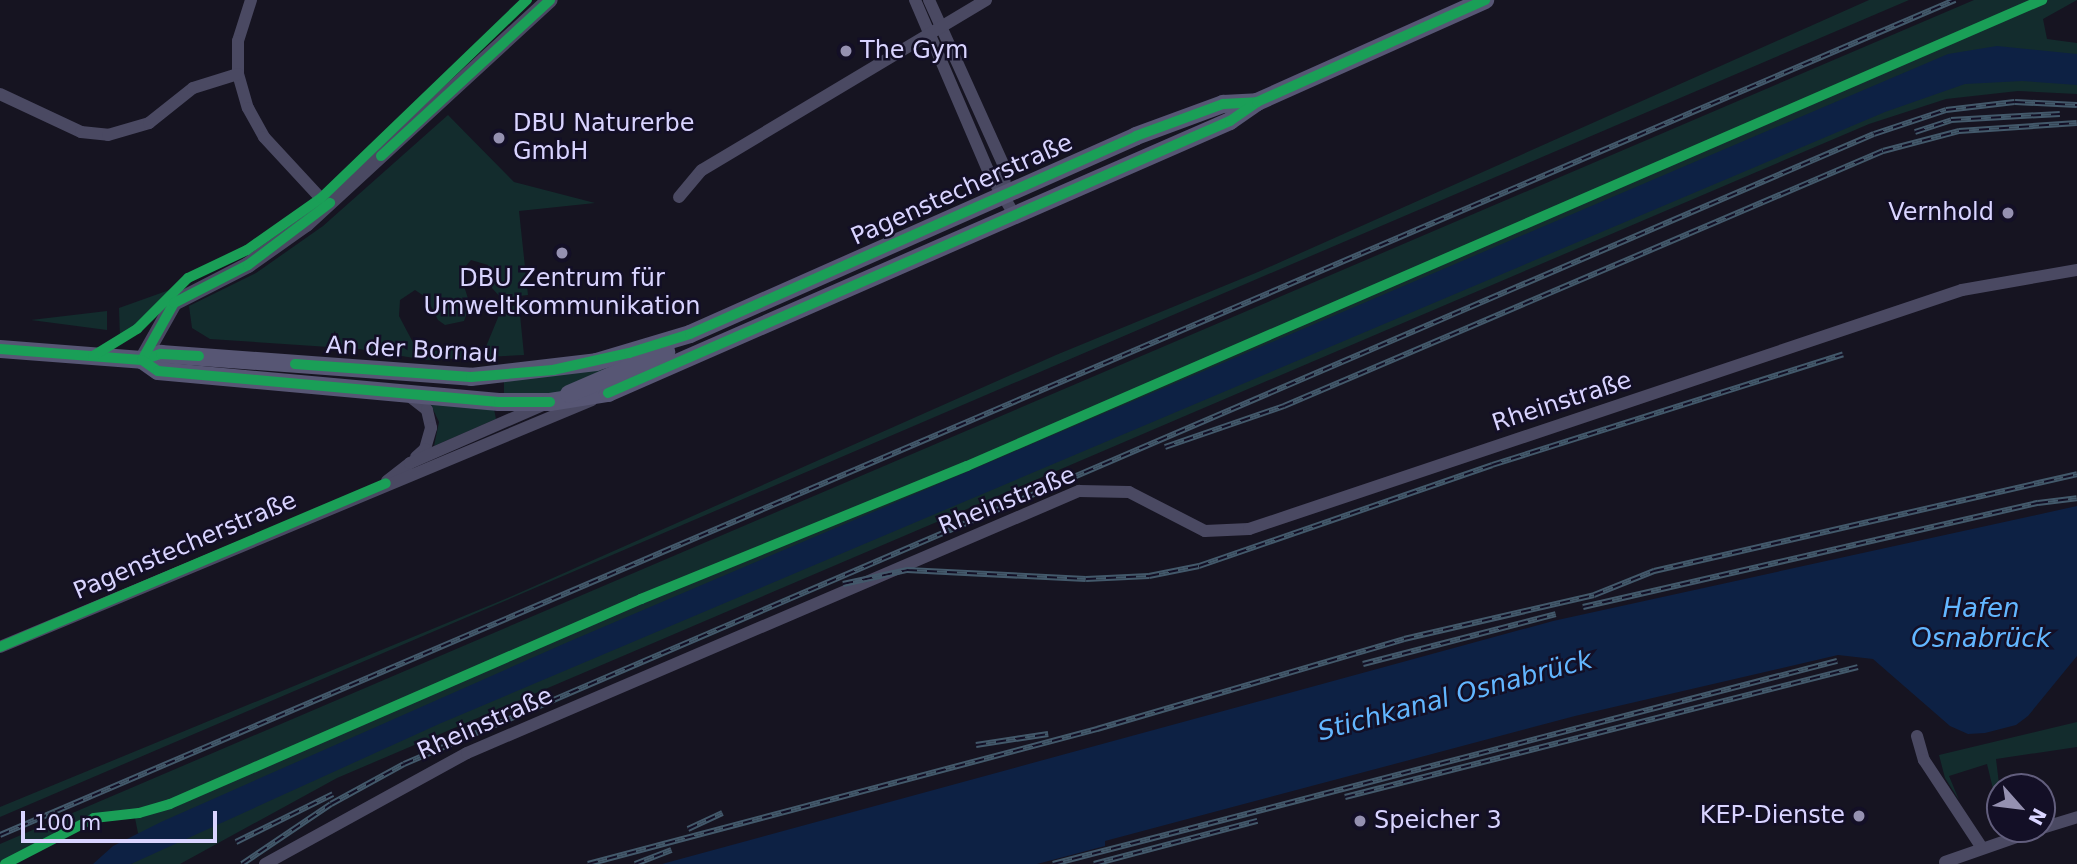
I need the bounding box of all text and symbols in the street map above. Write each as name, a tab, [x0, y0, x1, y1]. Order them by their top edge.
place label: The Gym	[860, 37, 968, 65]
marker: The Gym	[838, 43, 854, 59]
place label: DBU Naturerbe GmbH	[513, 110, 694, 166]
street label: Pagenstecherstraße	[847, 128, 1077, 252]
marker: DBU Naturerbe GmbH	[491, 130, 507, 146]
place label: Vernhold	[1888, 199, 1994, 227]
marker: Vernhold	[2000, 205, 2016, 221]
marker: DBU Zentrum für Umweltkommunikation	[554, 245, 570, 261]
place label: DBU Zentrum für Umweltkommunikation	[423, 265, 701, 321]
street label: An der Bornau	[325, 331, 499, 369]
street label: Rheinstraße	[1489, 366, 1635, 438]
street label: Rheinstraße	[934, 461, 1080, 541]
street label: Pagenstecherstraße	[69, 486, 301, 606]
water label: Hafen Osnabrück	[1911, 593, 2051, 654]
water label: Stichkanal Osnabrück	[1314, 644, 1596, 748]
street label: Rheinstraße	[413, 681, 557, 767]
north arrow	[1986, 773, 2056, 843]
scale bar	[24, 798, 220, 842]
place label: KEP-Dienste	[1700, 802, 1845, 830]
text: N	[2024, 805, 2051, 829]
place label: Speicher 3	[1374, 807, 1502, 835]
marker: KEP-Dienste	[1851, 808, 1867, 824]
text: 100 m	[34, 811, 101, 835]
marker: Speicher 3	[1352, 813, 1368, 829]

